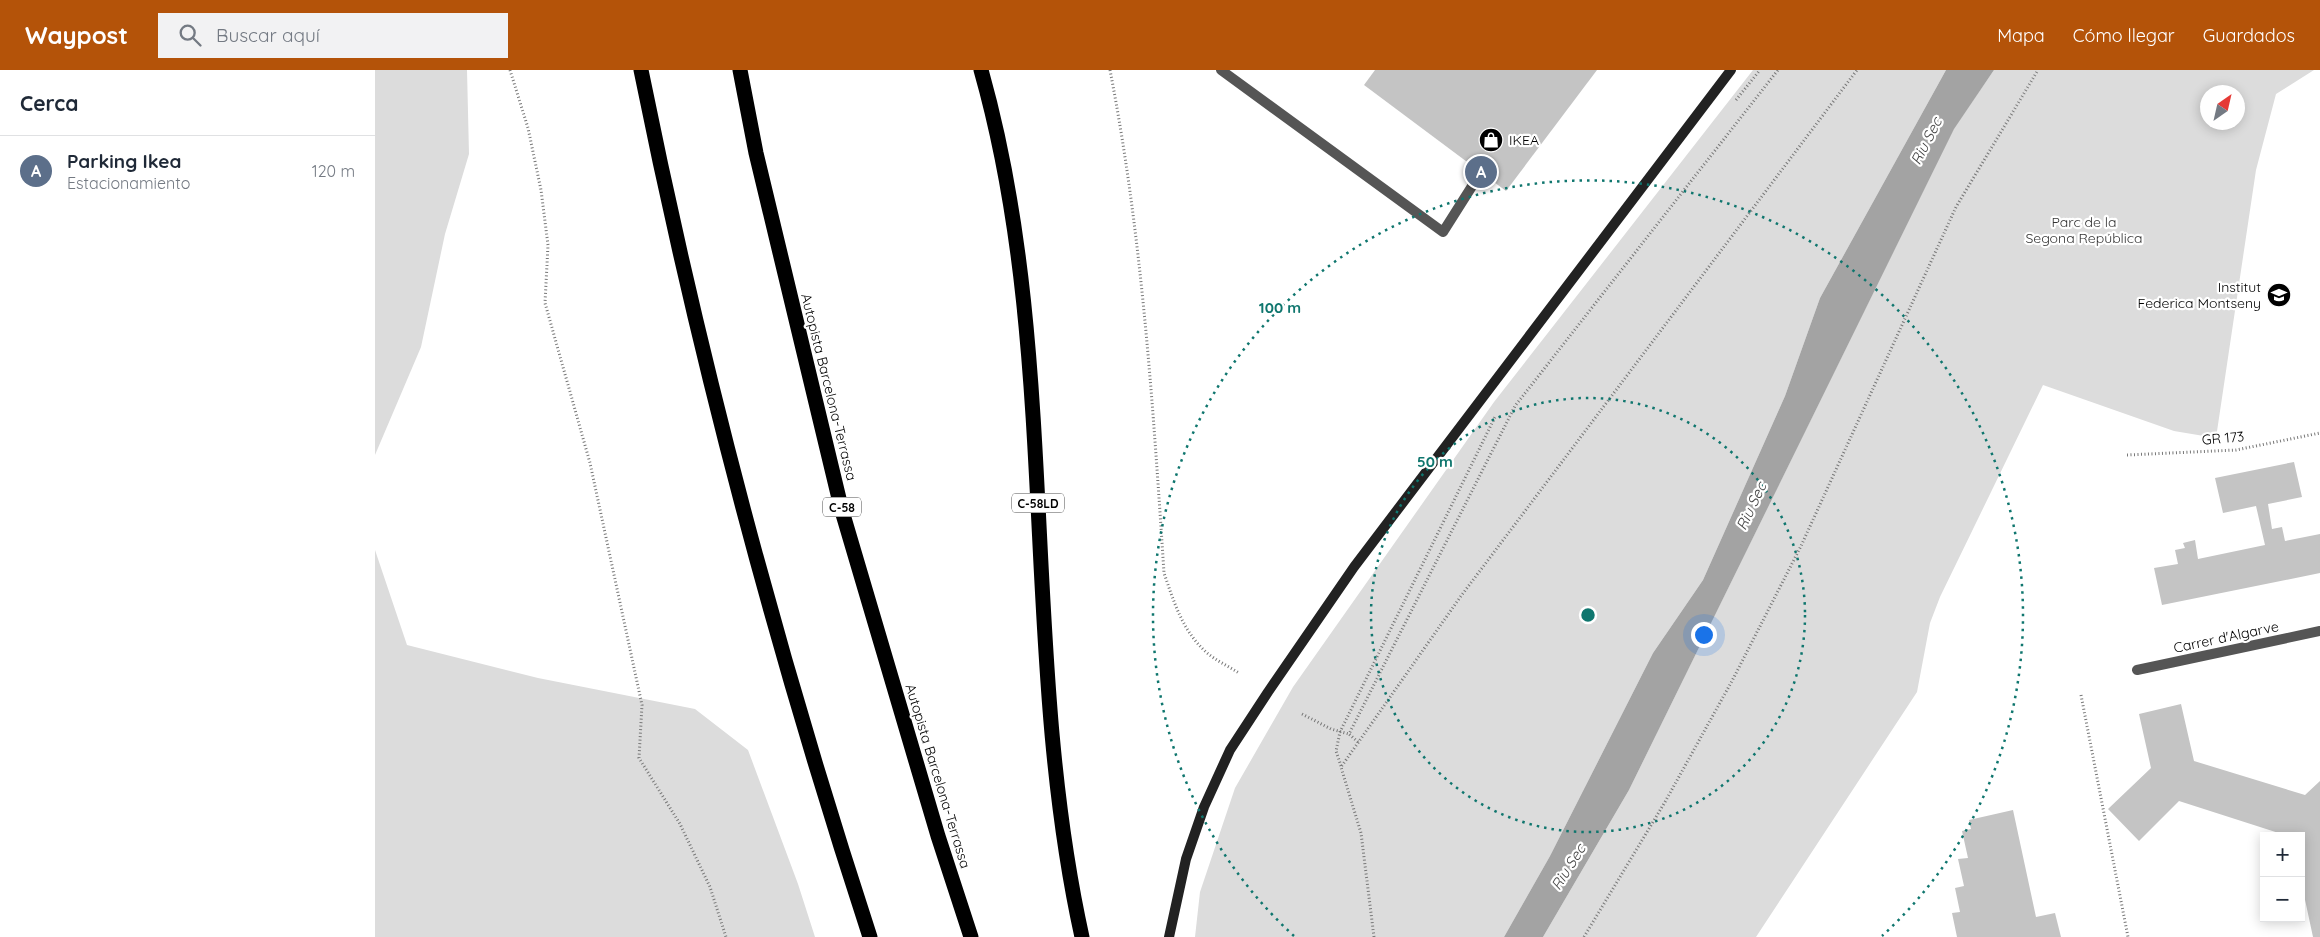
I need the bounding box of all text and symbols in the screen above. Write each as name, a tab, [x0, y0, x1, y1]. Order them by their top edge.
search box	[158, 13, 508, 58]
text: Waypost	[25, 20, 128, 50]
icon: search	[176, 21, 204, 49]
text: Buscar aquí	[216, 23, 320, 47]
text: Mapa	[1997, 24, 2045, 47]
text: Cómo llegar	[2073, 24, 2175, 47]
text: Guardados	[2203, 24, 2295, 47]
north arrow	[2200, 85, 2245, 130]
text: Cerca	[20, 90, 78, 116]
water label: Riu Sec	[1906, 113, 1946, 168]
shop icon: IKEA	[1478, 127, 1504, 153]
place label: IKEA	[1509, 131, 1539, 149]
text: Parking Ikea	[67, 149, 181, 173]
pin: A	[1465, 153, 1497, 191]
text: A	[31, 161, 41, 181]
text: 120 m	[312, 161, 355, 181]
text: Estacionamiento	[67, 173, 190, 193]
park label: Parc de la Segona República	[2025, 213, 2143, 247]
place label: Institut Federica Montseny	[2137, 278, 2261, 312]
school or university icon: Institut Federica Montseny	[2266, 282, 2292, 308]
street label: Autopista Barcelona-Terrassa	[797, 292, 861, 482]
text: 100 m	[1259, 298, 1301, 317]
street label: GR 173	[2201, 427, 2245, 449]
text: 50 m	[1417, 452, 1453, 471]
water label: Riu Sec	[1732, 478, 1771, 533]
road number: C-58LD	[1012, 493, 1064, 512]
road number: C-58	[823, 498, 861, 517]
centre of rings	[1579, 606, 1597, 624]
street label: Carrer d'Algarve	[2172, 617, 2280, 657]
your location	[1691, 622, 1717, 648]
street label: Autopista Barcelona-Terrassa	[901, 682, 975, 870]
map controls	[2260, 832, 2305, 922]
button: +	[2260, 832, 2305, 877]
water label: Riu Sec	[1547, 839, 1590, 893]
button: −	[2260, 877, 2305, 922]

